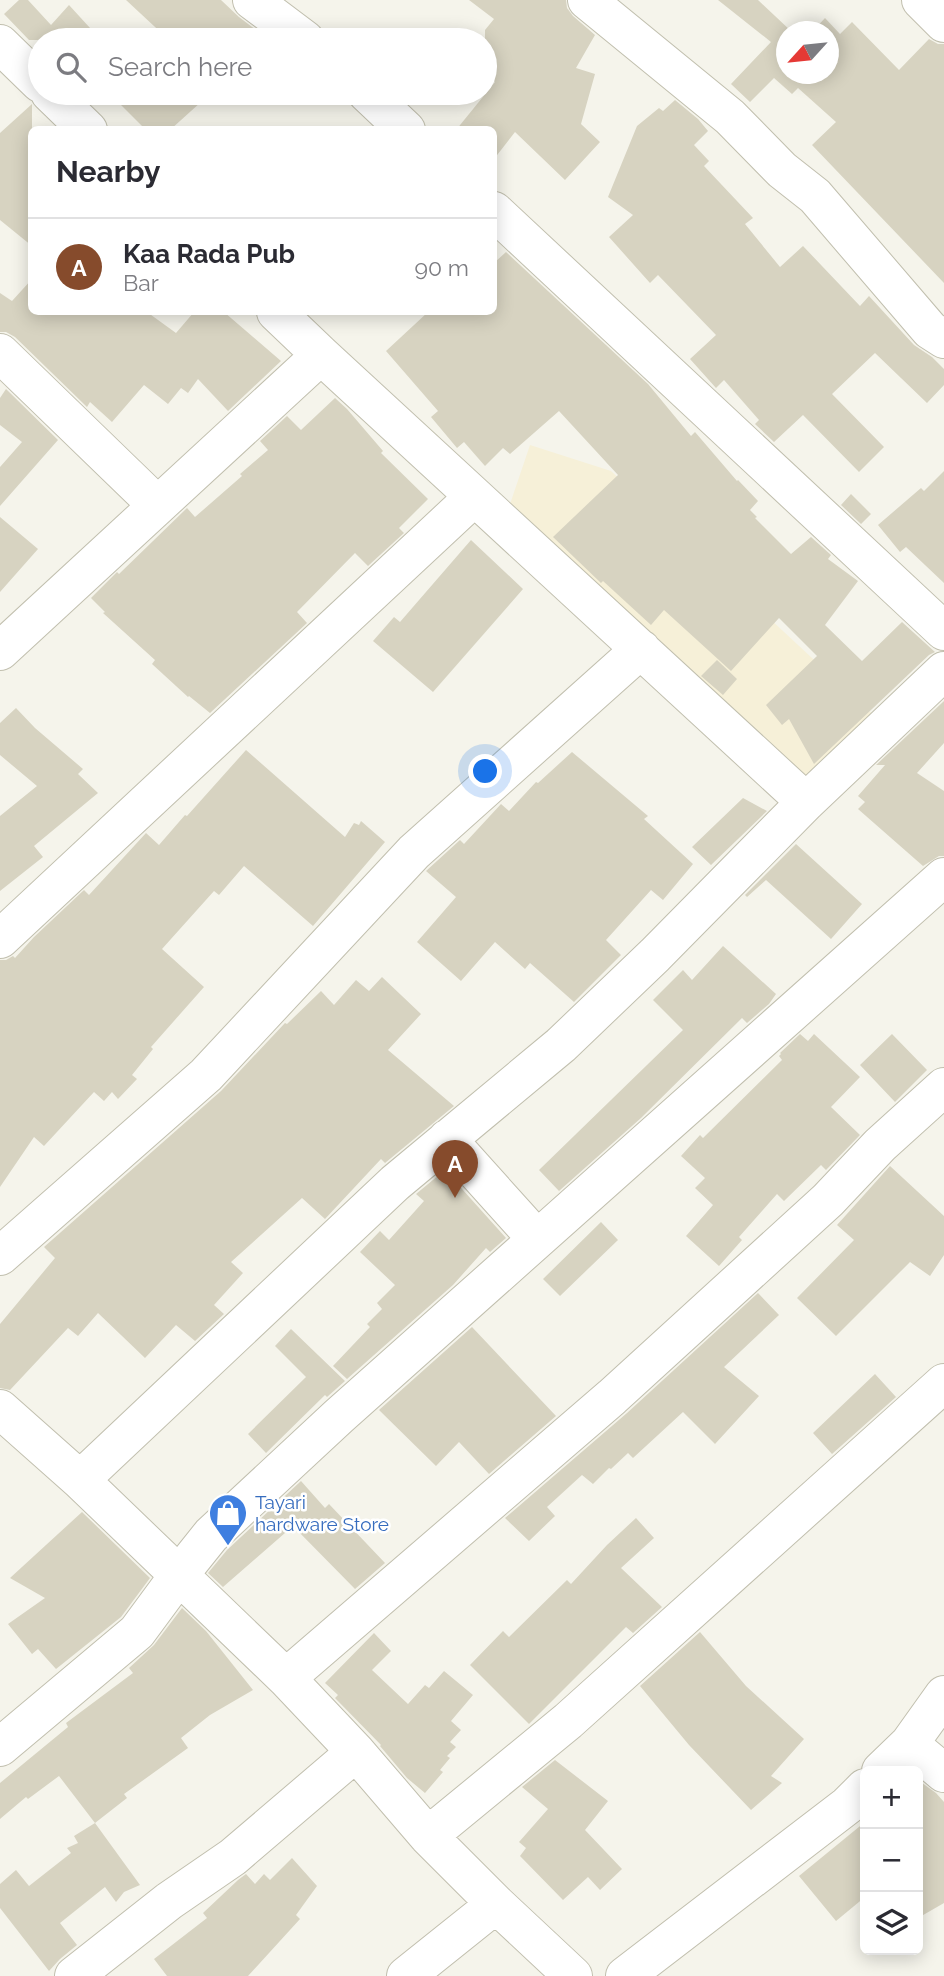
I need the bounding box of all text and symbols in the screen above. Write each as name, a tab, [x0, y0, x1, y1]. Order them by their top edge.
north arrow	[776, 21, 839, 84]
search box	[28, 28, 497, 105]
icon: search	[52, 48, 90, 86]
text: Search here	[108, 52, 252, 82]
text: Nearby	[56, 154, 160, 189]
text: Kaa Rada Pub	[123, 239, 295, 269]
text: A	[71, 254, 87, 281]
text: 90 m	[414, 254, 469, 281]
text: Bar	[123, 269, 159, 296]
your location	[468, 754, 502, 788]
pin: A	[432, 1140, 478, 1198]
place label: Tayari hardware Store	[255, 1491, 389, 1535]
shop icon: Tayari hardware Store	[207, 1492, 249, 1547]
map controls	[860, 1766, 923, 1955]
button: +	[860, 1766, 923, 1829]
button: −	[860, 1829, 923, 1892]
button: layers	[860, 1892, 923, 1955]

